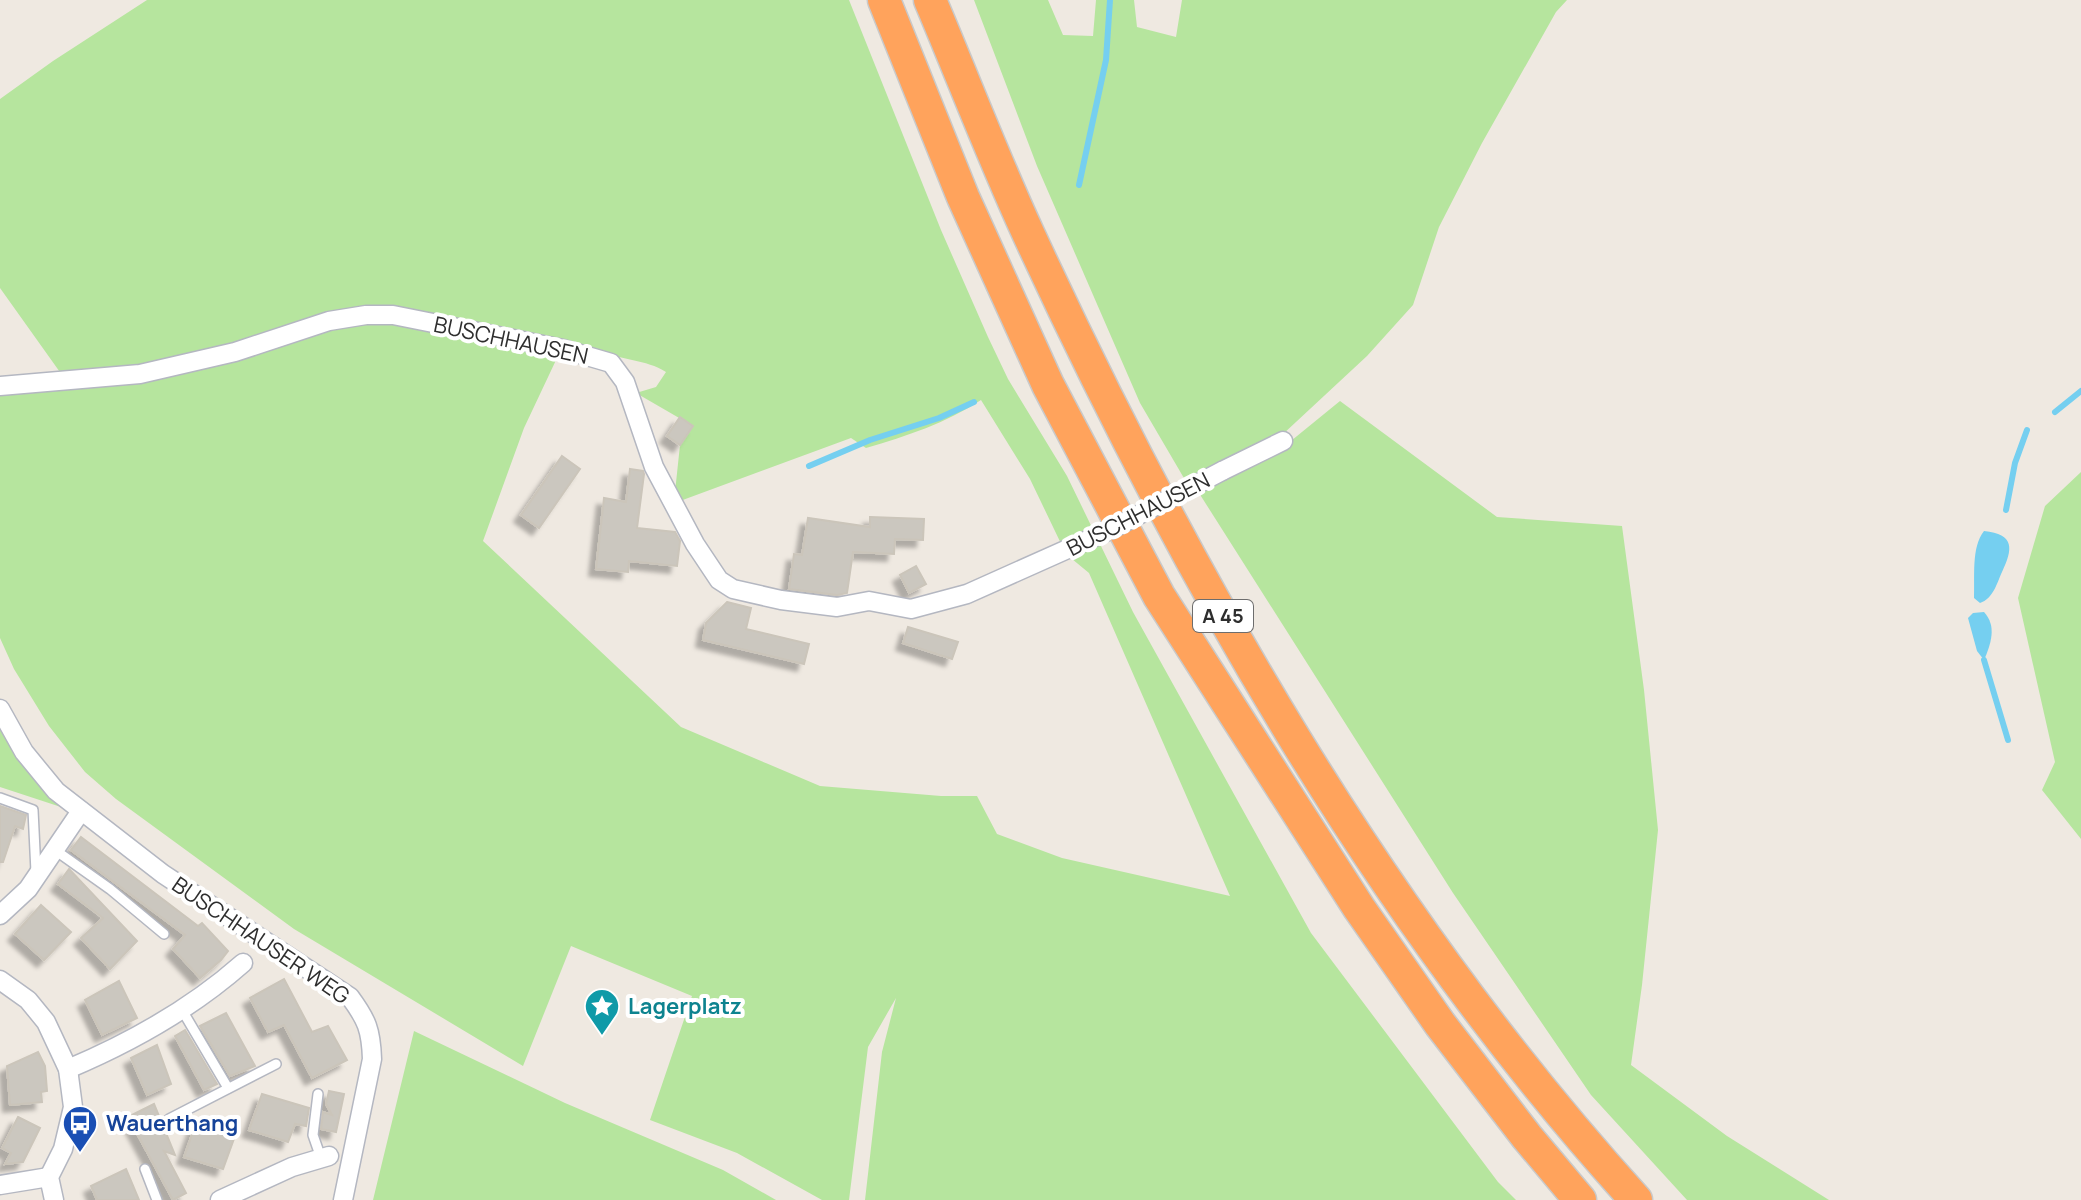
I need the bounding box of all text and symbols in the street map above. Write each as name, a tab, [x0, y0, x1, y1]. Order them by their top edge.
street label: BUSCHHAUSEN	[431, 309, 591, 371]
street label: BUSCHHAUSEN	[1061, 465, 1215, 563]
road number: A 45	[1193, 600, 1253, 632]
street label: BUSCHHAUSER WEG	[166, 869, 356, 1011]
place icon: Lagerplatz	[583, 987, 621, 1037]
place label: Lagerplatz	[628, 991, 742, 1021]
bus stop icon: Wauerthang	[61, 1104, 99, 1154]
place label: Wauerthang	[106, 1108, 238, 1138]

